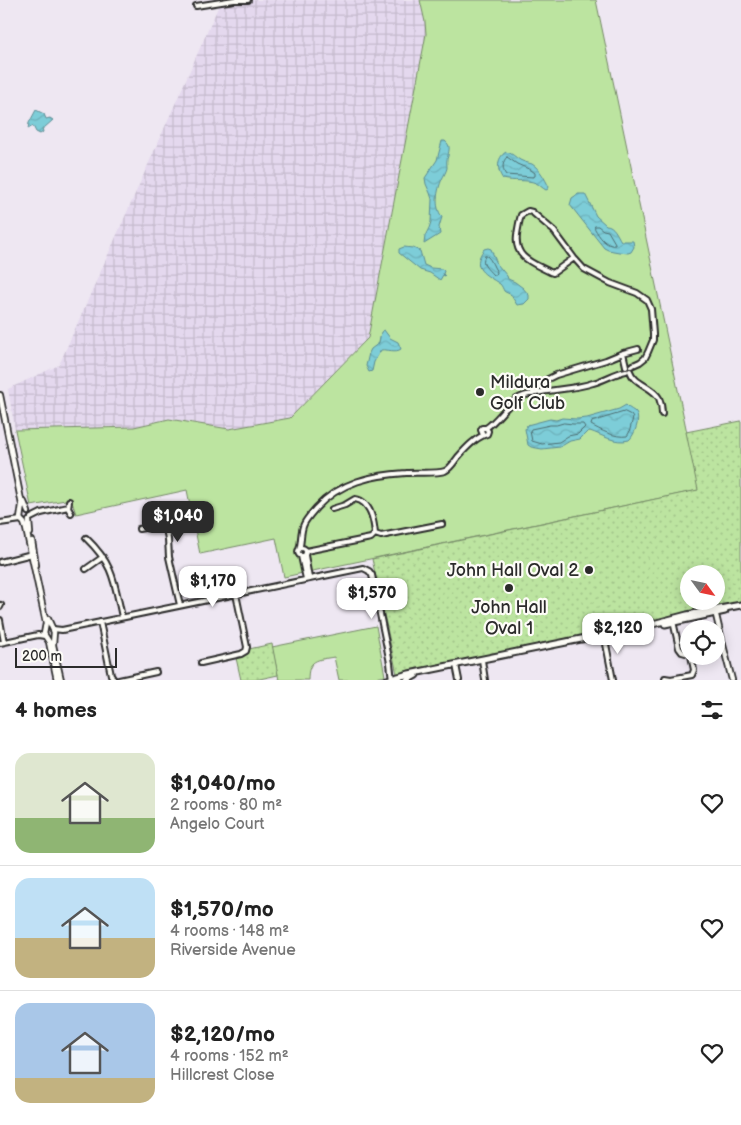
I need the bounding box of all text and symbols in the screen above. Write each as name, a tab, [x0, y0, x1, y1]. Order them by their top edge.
place label: Mildura Golf Club	[490, 372, 565, 414]
marker: Mildura Golf Club	[474, 386, 486, 398]
pin: $1,040	[137, 500, 219, 543]
text: $1,040	[153, 507, 203, 526]
place label: John Hall Oval 2	[447, 560, 579, 581]
marker: John Hall Oval 2	[583, 564, 595, 576]
north arrow	[680, 565, 725, 610]
map controls	[680, 565, 725, 665]
pin: $1,170	[172, 566, 254, 608]
text: $1,170	[190, 572, 236, 591]
pin: $1,570	[331, 578, 413, 620]
marker: John Hall Oval 1	[503, 582, 515, 594]
text: $1,570	[348, 584, 396, 603]
place label: John Hall Oval 1	[471, 597, 547, 639]
pin: $2,120	[577, 612, 659, 655]
text: $2,120	[593, 619, 643, 638]
button: locate	[680, 620, 725, 665]
scale bar	[15, 645, 118, 668]
text: 200 m	[22, 648, 62, 665]
icon: filters	[698, 696, 726, 724]
text: 4 homes	[15, 698, 97, 723]
text: $1,040/mo	[170, 771, 276, 796]
icon: home	[55, 773, 115, 833]
icon: heart	[698, 789, 726, 817]
text: 2 rooms · 80 m²	[170, 796, 282, 815]
text: Angelo Court	[170, 815, 265, 834]
text: $1,570/mo	[170, 897, 274, 922]
icon: home	[55, 898, 115, 958]
icon: heart	[698, 914, 726, 942]
text: 4 rooms · 148 m²	[170, 922, 289, 941]
text: Riverside Avenue	[170, 941, 296, 960]
text: $2,120/mo	[170, 1022, 275, 1047]
icon: home	[55, 1023, 115, 1083]
icon: heart	[698, 1039, 726, 1067]
text: 4 rooms · 152 m²	[170, 1047, 289, 1066]
text: Hillcrest Close	[170, 1066, 274, 1085]

